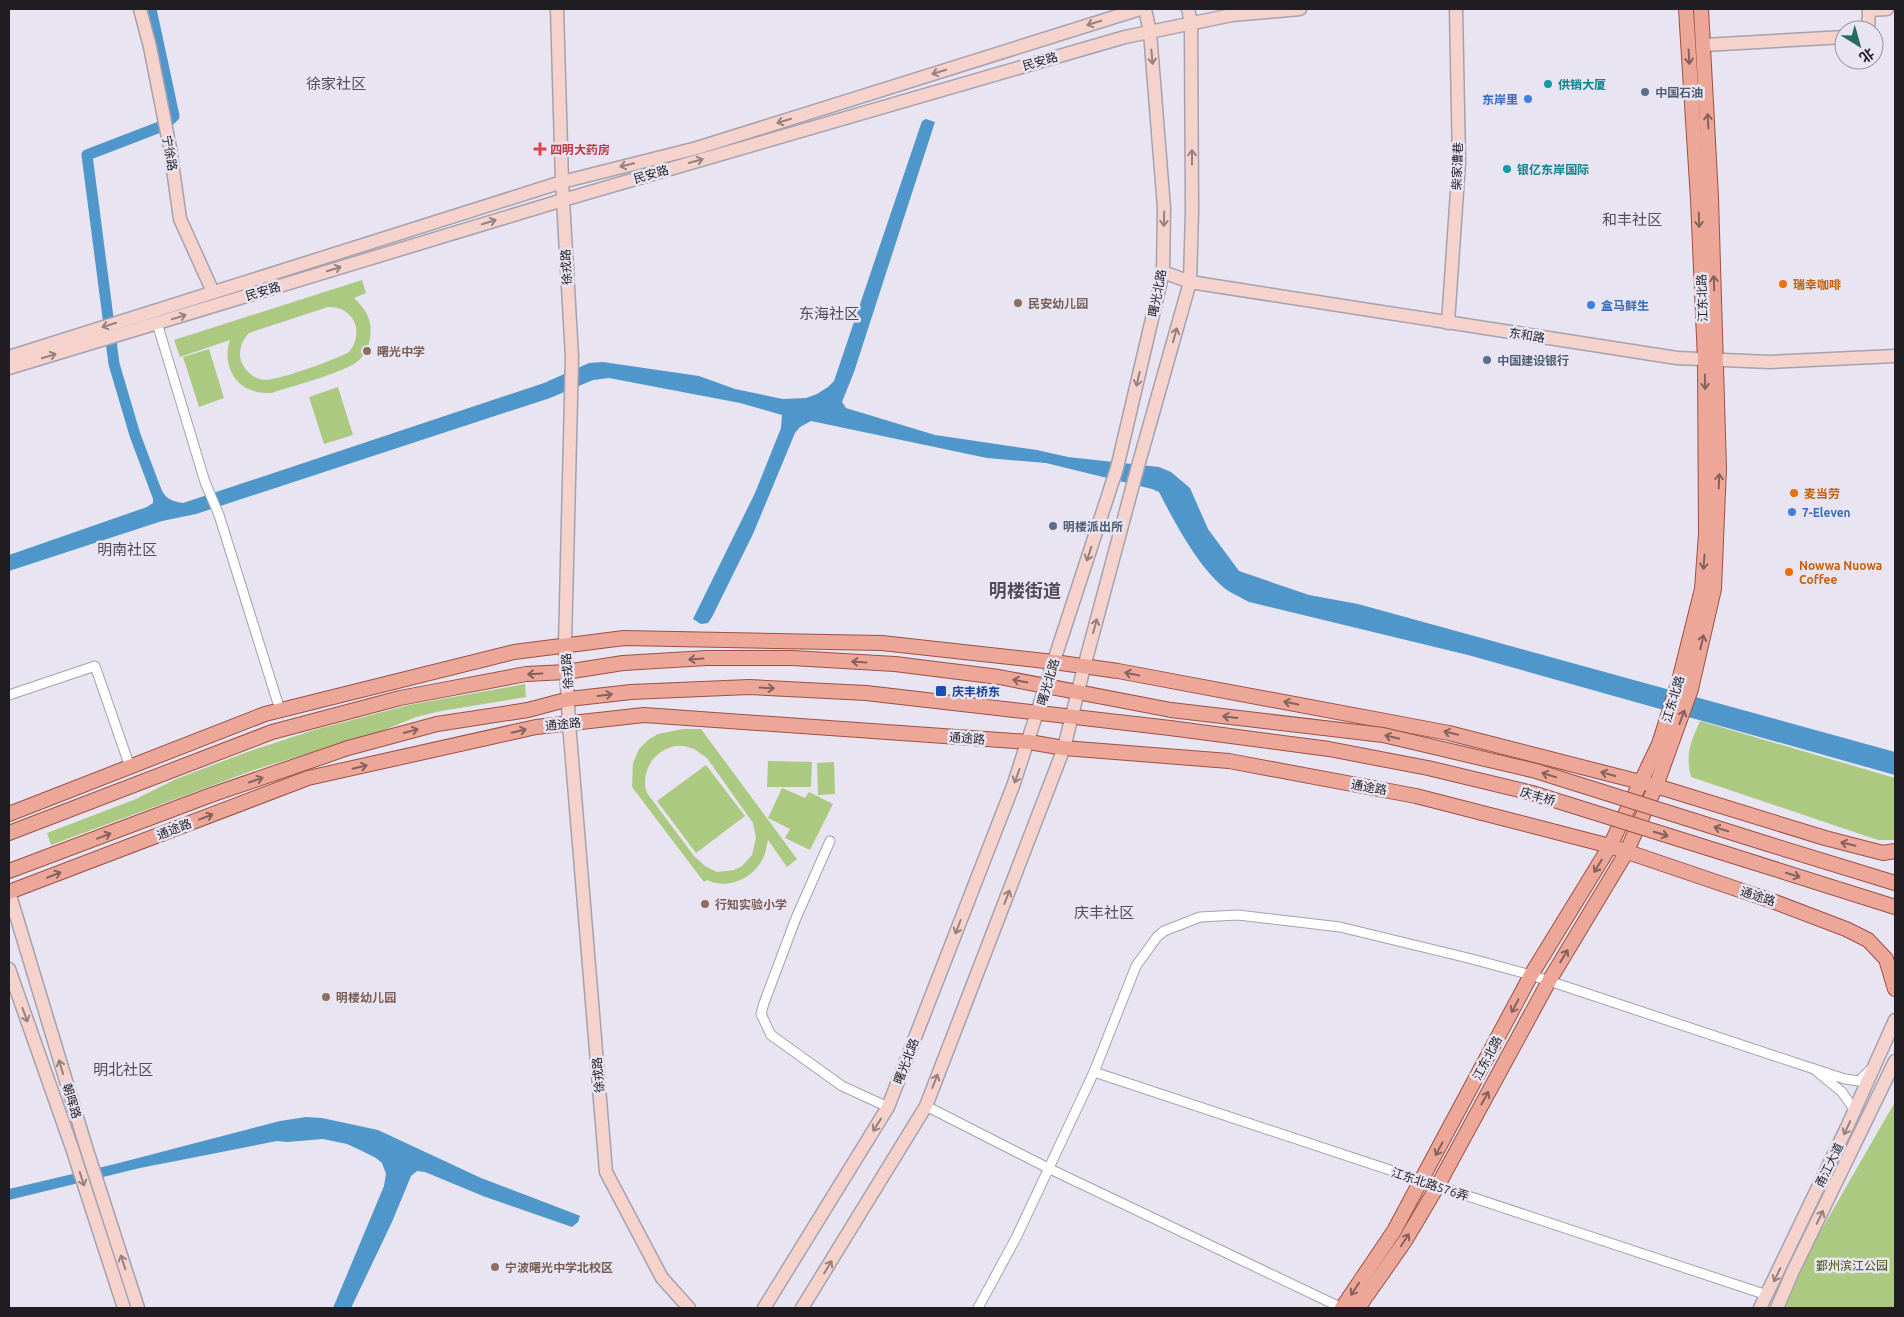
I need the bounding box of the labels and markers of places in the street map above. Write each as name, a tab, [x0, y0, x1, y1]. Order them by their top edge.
marker: 供销大厦	[1542, 78, 1554, 90]
place label: 供销大厦	[1558, 78, 1606, 91]
marker: 中国石油	[1639, 86, 1651, 98]
place label: 中国石油	[1655, 86, 1703, 99]
place label: 东岸里	[1482, 93, 1518, 106]
marker: 东岸里	[1522, 93, 1534, 105]
marker: 四明大药房	[534, 143, 546, 155]
place label: 四明大药房	[550, 143, 610, 156]
marker: 银亿东岸国际	[1501, 163, 1513, 175]
place label: 银亿东岸国际	[1517, 163, 1589, 176]
marker: 瑞幸咖啡	[1777, 278, 1789, 290]
place label: 瑞幸咖啡	[1793, 278, 1841, 291]
marker: 民安幼儿园	[1012, 297, 1024, 309]
place label: 民安幼儿园	[1028, 297, 1088, 310]
marker: 盒马鲜生	[1585, 299, 1597, 311]
place label: 盒马鲜生	[1601, 299, 1649, 312]
marker: 曙光中学	[361, 345, 373, 357]
place label: 曙光中学	[377, 345, 425, 358]
marker: 中国建设银行	[1481, 354, 1493, 366]
place label: 中国建设银行	[1497, 354, 1569, 367]
marker: 麦当劳	[1788, 487, 1800, 499]
place label: 麦当劳	[1804, 487, 1840, 500]
marker: 7-Eleven	[1786, 506, 1798, 518]
place label: 7-Eleven	[1802, 506, 1851, 519]
marker: 明楼派出所	[1047, 520, 1059, 532]
place label: 明楼派出所	[1063, 520, 1123, 533]
place label: Nowwa Nuowa Coffee	[1799, 559, 1882, 586]
marker: Nowwa Nuowa Coffee	[1783, 566, 1795, 578]
marker: 庆丰桥东	[934, 684, 948, 698]
place label: 庆丰桥东	[952, 685, 1000, 698]
marker: 行知实验小学	[699, 898, 711, 910]
place label: 行知实验小学	[715, 898, 787, 911]
marker: 明楼幼儿园	[320, 991, 332, 1003]
place label: 明楼幼儿园	[336, 991, 396, 1004]
marker: 宁波曙光中学北校区	[489, 1261, 501, 1273]
place label: 宁波曙光中学北校区	[505, 1261, 613, 1274]

